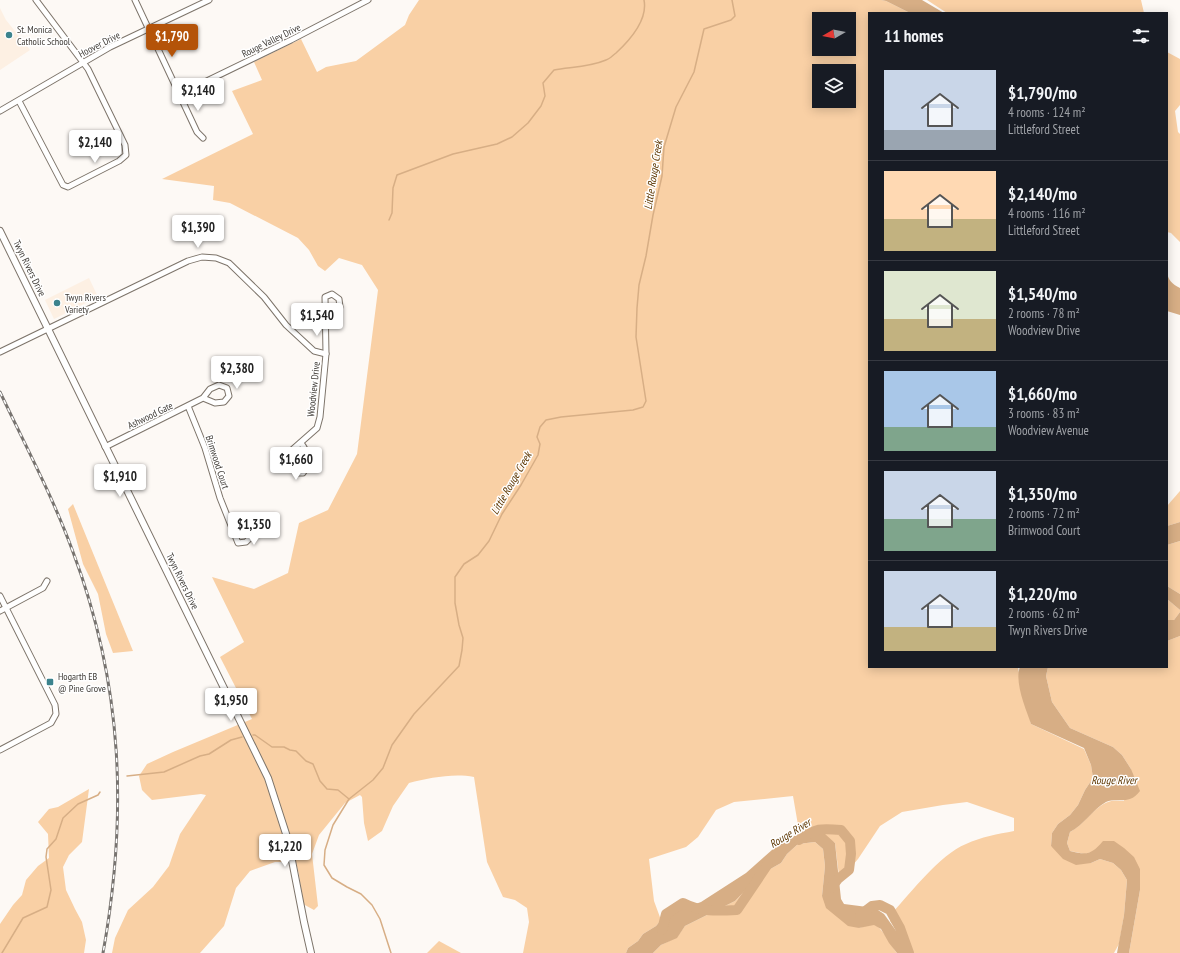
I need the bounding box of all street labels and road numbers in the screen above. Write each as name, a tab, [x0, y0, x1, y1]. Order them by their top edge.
street label: Rouge Valley Drive	[240, 21, 303, 60]
street label: Hoover Drive	[76, 28, 122, 60]
street label: Twyn Rivers Drive	[10, 238, 49, 299]
street label: Woodview Drive	[304, 361, 323, 417]
street label: Ashwood Gate	[125, 399, 175, 432]
street label: Brimwood Court	[203, 434, 232, 491]
street label: Twyn Rivers Drive	[163, 551, 202, 612]

